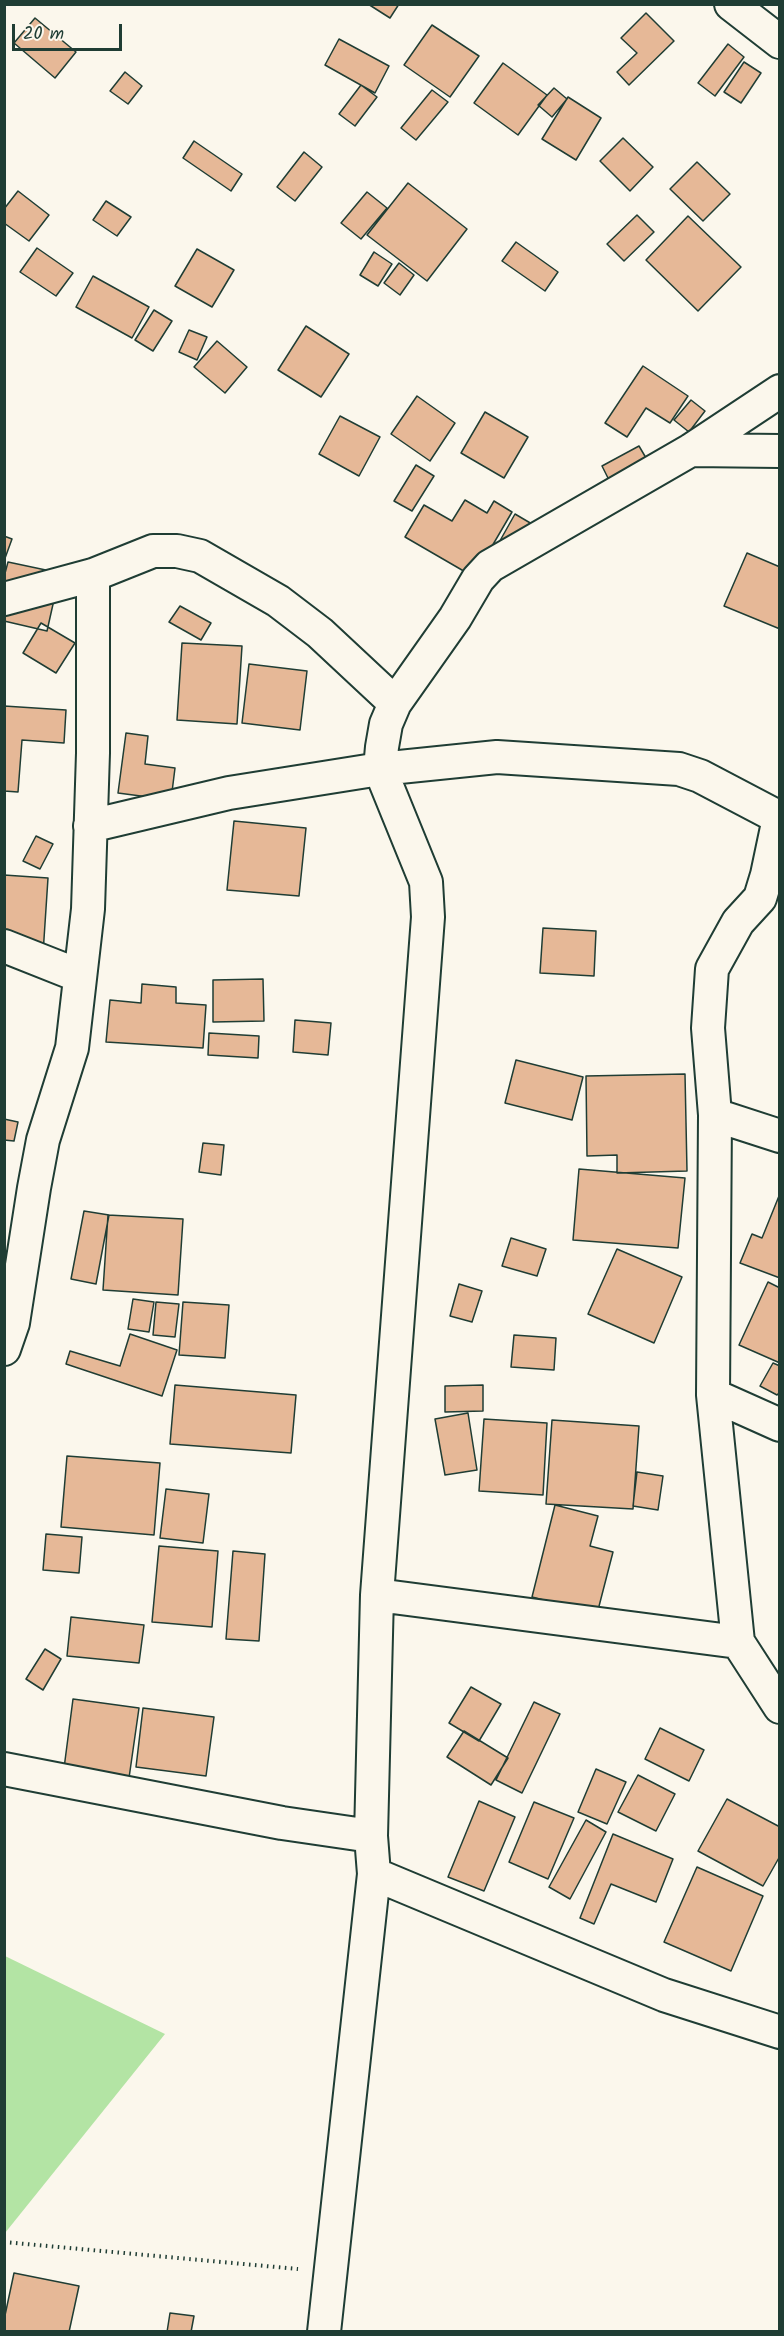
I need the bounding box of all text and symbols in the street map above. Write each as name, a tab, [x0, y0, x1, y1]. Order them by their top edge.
scale bar	[15, 12, 124, 50]
text: 20 m	[23, 20, 64, 49]

